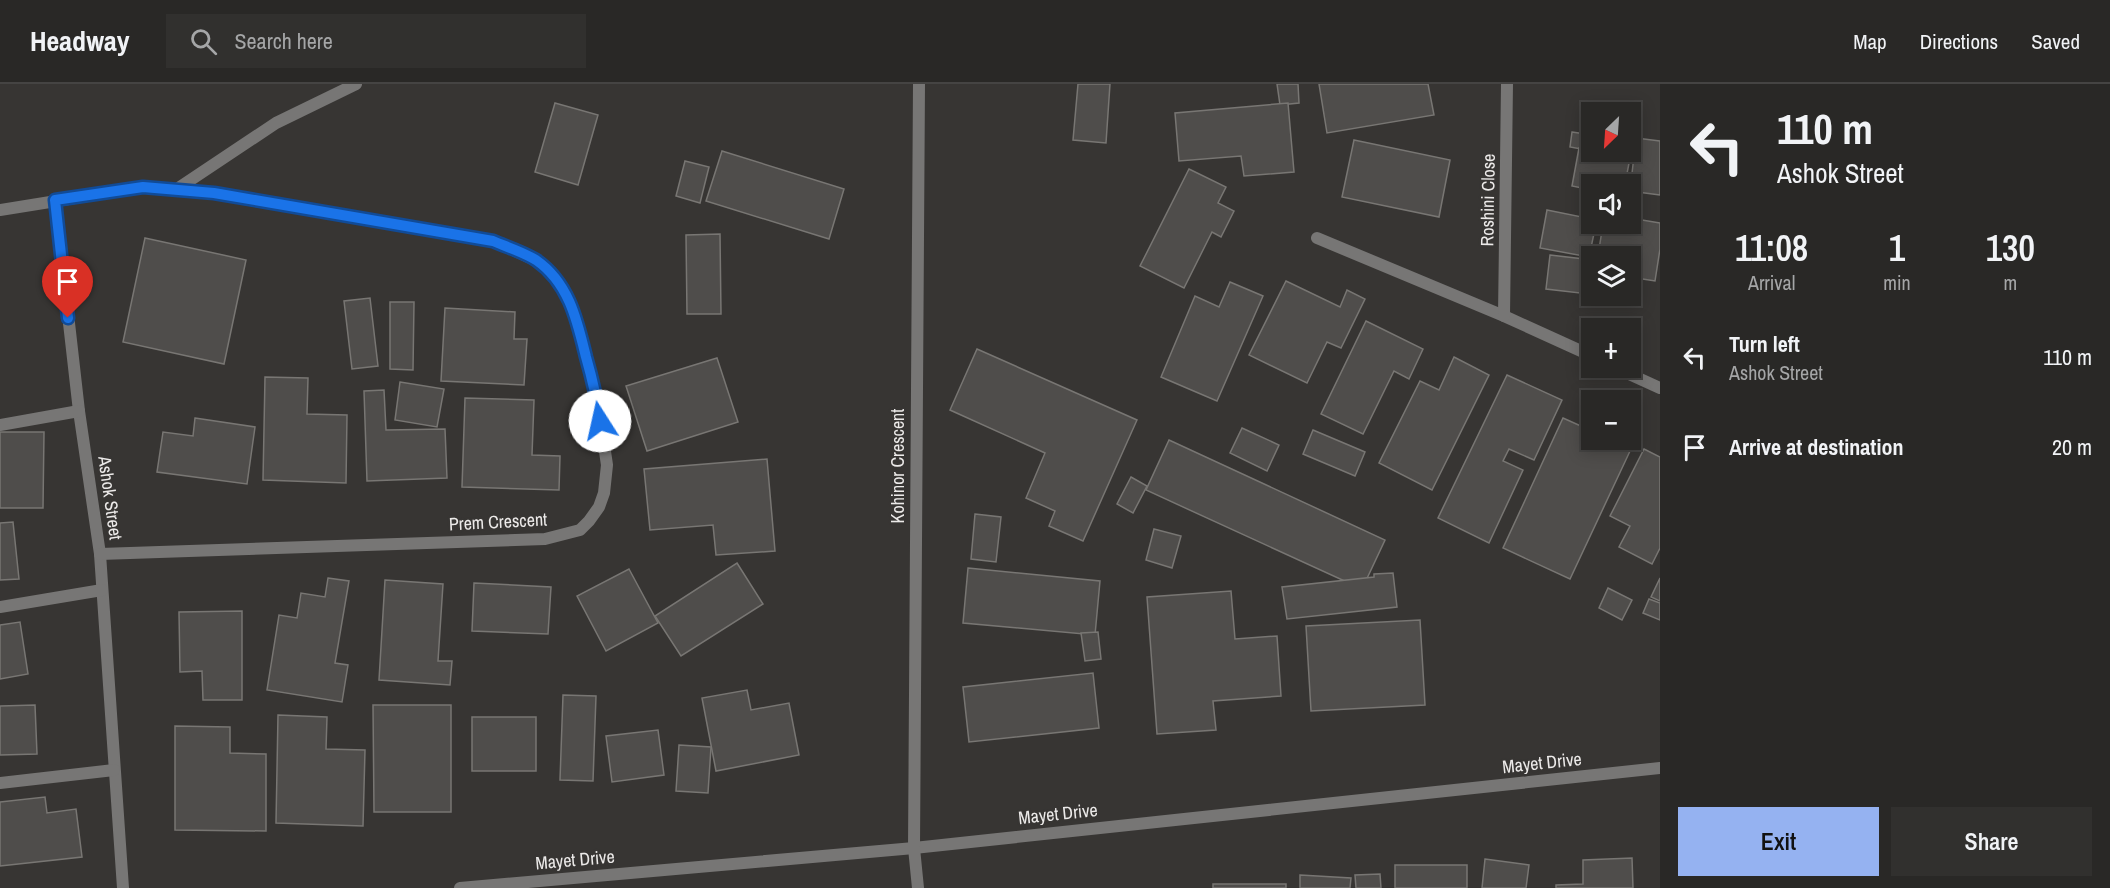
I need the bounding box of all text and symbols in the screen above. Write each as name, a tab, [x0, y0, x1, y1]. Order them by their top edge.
search box	[166, 14, 586, 68]
text: Headway	[30, 22, 130, 60]
icon: search	[187, 25, 220, 58]
text: Search here	[235, 26, 333, 56]
text: Map	[1853, 27, 1887, 56]
text: Directions	[1920, 27, 1998, 56]
text: Saved	[2031, 27, 2080, 56]
text: 110 m	[1777, 101, 1873, 157]
north arrow	[1581, 102, 1641, 162]
map controls	[1581, 102, 1641, 450]
icon: left	[1678, 108, 1756, 186]
street label: Roshini Close	[1474, 153, 1501, 247]
text: Ashok Street	[1777, 155, 1904, 191]
button: sound	[1581, 174, 1641, 234]
text: 11:08	[1735, 224, 1808, 272]
text: 1	[1889, 224, 1905, 272]
text: 130	[1986, 224, 2035, 272]
button: layers	[1581, 246, 1641, 306]
pin	[42, 256, 93, 318]
icon: arrive	[51, 265, 84, 298]
text: Arrival	[1748, 269, 1795, 296]
text: min	[1883, 269, 1911, 296]
text: m	[2003, 269, 2017, 296]
button: +	[1581, 318, 1641, 378]
text: Turn left	[1729, 329, 1800, 359]
icon: left	[1678, 341, 1711, 374]
text: 110 m	[2043, 342, 2092, 372]
text: Ashok Street	[1729, 359, 1823, 386]
position arrow	[568, 389, 632, 453]
button: −	[1581, 390, 1641, 450]
street label: Kohinor Crescent	[885, 409, 910, 523]
icon: arrive	[1678, 431, 1711, 464]
text: Arrive at destination	[1729, 432, 1903, 462]
text: 20 m	[2052, 432, 2092, 462]
street label: Ashok Street	[92, 453, 129, 542]
street label: Prem Crescent	[448, 506, 548, 537]
street label: Mayet Drive	[1501, 746, 1583, 779]
street label: Mayet Drive	[1017, 797, 1099, 830]
button: Exit	[1678, 807, 1879, 876]
button: Share	[1891, 807, 2092, 876]
street label: Mayet Drive	[534, 844, 616, 875]

